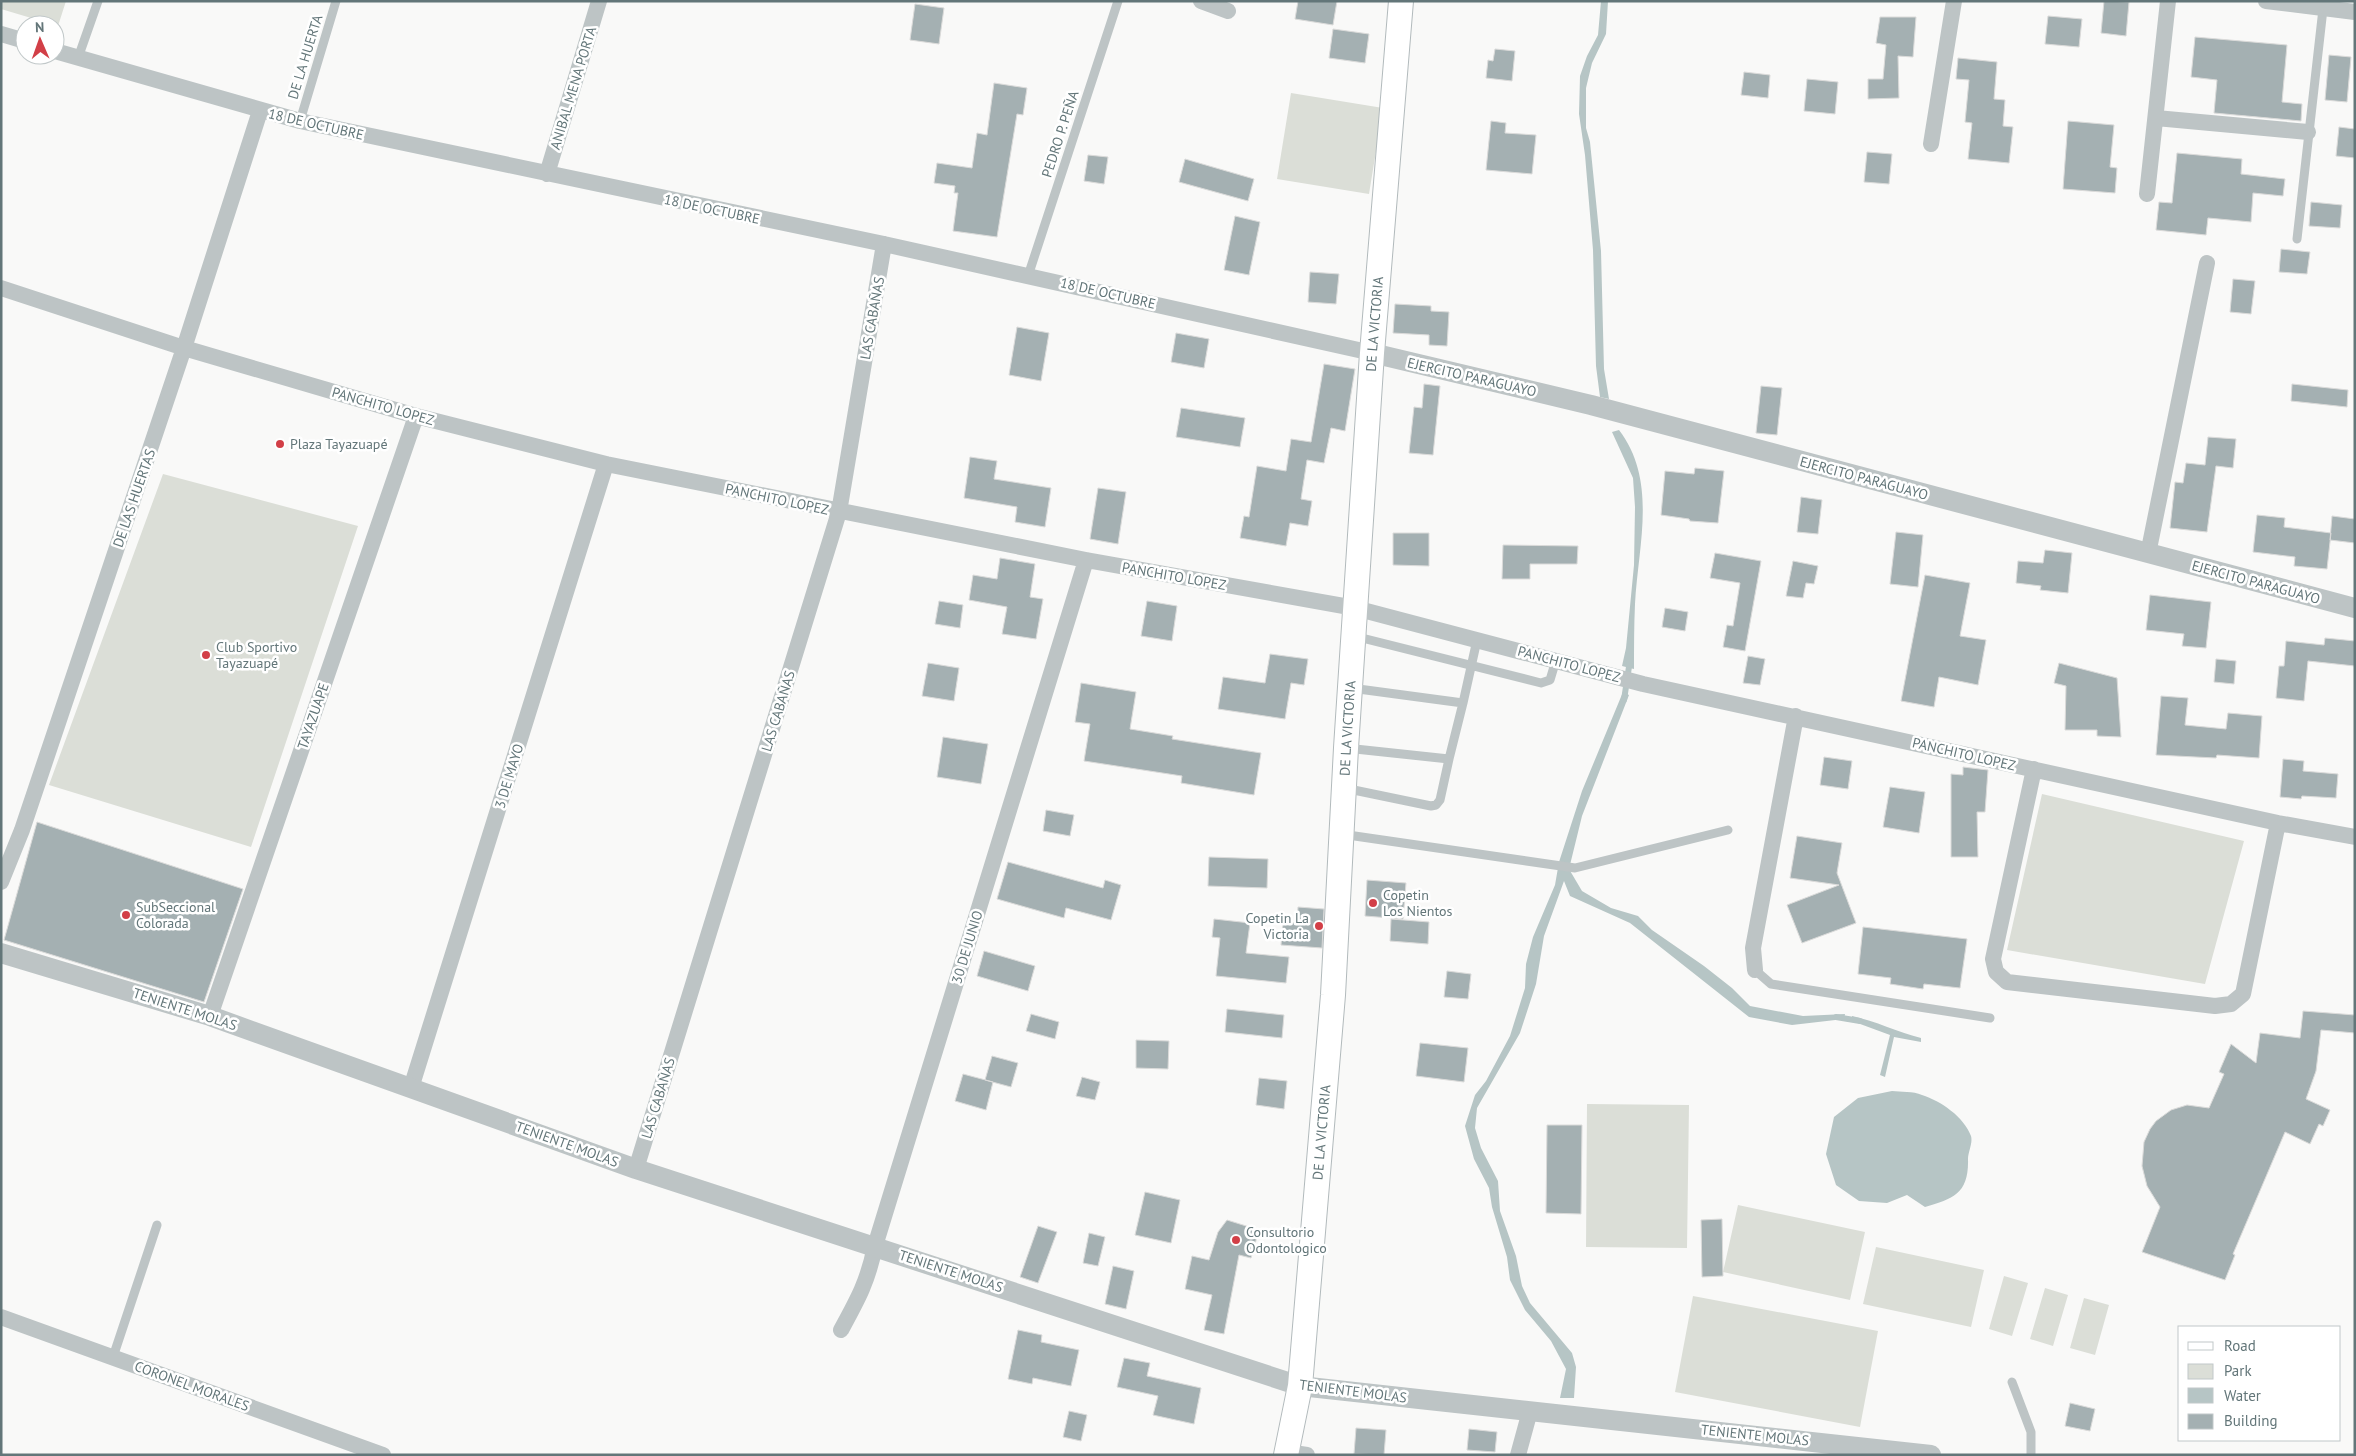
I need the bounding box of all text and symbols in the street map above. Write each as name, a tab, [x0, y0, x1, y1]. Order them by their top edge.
street label: DE LA HUERTA	[284, 12, 327, 102]
north arrow	[15, 15, 65, 65]
text: N	[35, 18, 44, 36]
street label: ANIBAL MENA PORTA	[546, 24, 600, 152]
street label: PEDRO P. PEÑA	[1038, 88, 1083, 180]
street label: 18 DE OCTUBRE	[266, 104, 366, 144]
street label: 18 DE OCTUBRE	[662, 190, 762, 228]
street label: 18 DE OCTUBRE	[1058, 273, 1158, 313]
street label: LAS CABAÑAS	[856, 275, 888, 361]
street label: DE LA VICTORIA	[1362, 275, 1387, 372]
street label: EJERCITO PARAGUAYO	[1406, 353, 1538, 401]
street label: PANCHITO LOPEZ	[330, 383, 436, 429]
place label: Plaza Tayazuapé	[290, 435, 388, 453]
marker: Plaza Tayazuapé	[274, 438, 286, 450]
street label: DE LAS HUERTAS	[109, 446, 159, 550]
street label: EJERCITO PARAGUAYO	[1798, 452, 1930, 504]
street label: PANCHITO LOPEZ	[724, 479, 831, 519]
street label: EJERCITO PARAGUAYO	[2190, 556, 2322, 608]
street label: PANCHITO LOPEZ	[1121, 558, 1228, 594]
place label: Club Sportivo Tayazuapé	[216, 638, 297, 672]
street label: PANCHITO LOPEZ	[1516, 642, 1623, 686]
marker: Club Sportivo Tayazuapé	[200, 649, 212, 661]
street label: LAS CABAÑAS	[757, 668, 799, 754]
street label: DE LA VICTORIA	[1336, 679, 1359, 776]
street label: TAYAZUAPE	[293, 680, 333, 752]
street label: PANCHITO LOPEZ	[1911, 733, 2018, 775]
street label: 3 DE MAYO	[491, 741, 527, 811]
place label: Copetin Los Nientos	[1383, 886, 1453, 920]
marker: Copetin Los Nientos	[1367, 897, 1379, 909]
place label: SubSeccional Colorada	[136, 898, 215, 932]
street label: 30 DE JUNIO	[947, 908, 987, 986]
marker: SubSeccional Colorada	[120, 909, 132, 921]
place label: Copetin La Victoria	[1246, 909, 1309, 943]
marker: Copetin La Victoria	[1313, 920, 1325, 932]
street label: TENIENTE MOLAS	[131, 984, 239, 1034]
street label: LAS CABAÑAS	[637, 1055, 679, 1141]
street label: DE LA VICTORIA	[1308, 1083, 1334, 1181]
street label: TENIENTE MOLAS	[513, 1117, 621, 1171]
place label: Consultorio Odontologico	[1246, 1223, 1327, 1257]
marker: Consultorio Odontologico	[1230, 1234, 1242, 1246]
street label: TENIENTE MOLAS	[897, 1246, 1005, 1296]
legend	[2178, 1326, 2341, 1441]
text: Road	[2224, 1336, 2256, 1355]
street label: CORONEL MORALES	[132, 1357, 252, 1415]
text: Park	[2224, 1361, 2252, 1380]
street label: TENIENTE MOLAS	[1298, 1375, 1408, 1407]
text: Water	[2224, 1386, 2261, 1405]
text: Building	[2224, 1411, 2278, 1430]
street label: TENIENTE MOLAS	[1700, 1420, 1810, 1450]

